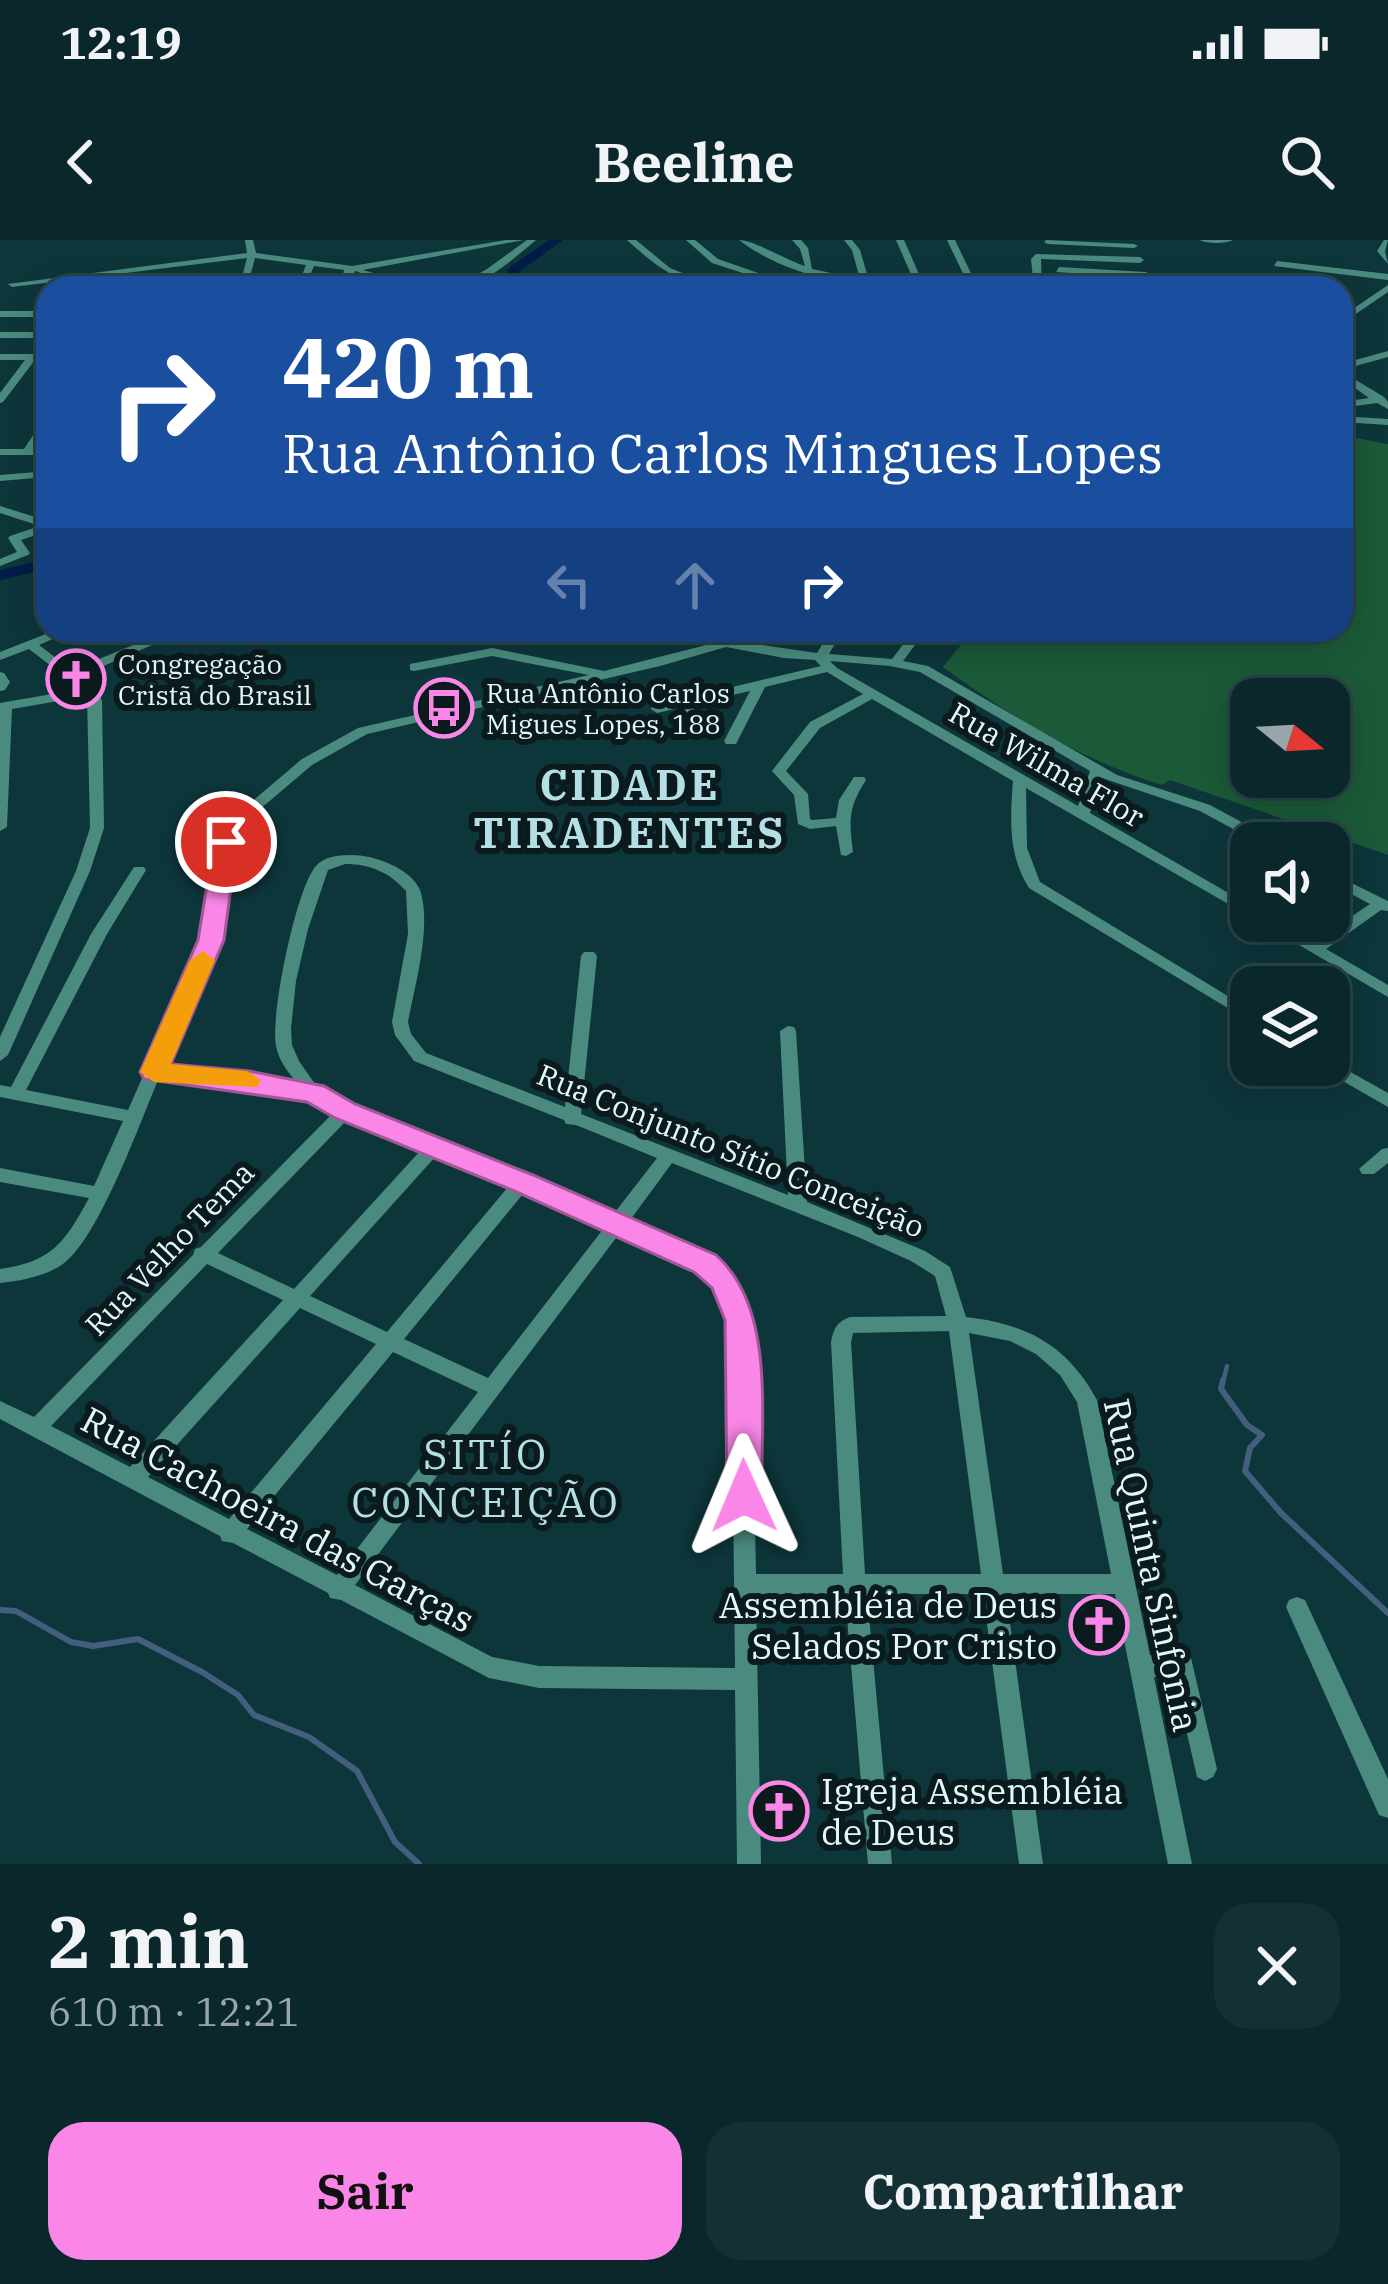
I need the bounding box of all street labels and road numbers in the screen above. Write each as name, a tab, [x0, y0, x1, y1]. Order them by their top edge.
street label: Rua Wilma Flor	[942, 692, 1152, 836]
street label: Rua Conjunto Sítio Conceição	[532, 1054, 930, 1246]
street label: Rua Velho Tema	[76, 1153, 262, 1343]
street label: Rua Quinta Sinfonia	[1094, 1394, 1210, 1736]
street label: Rua Cachoeira das Garças	[73, 1395, 483, 1643]

